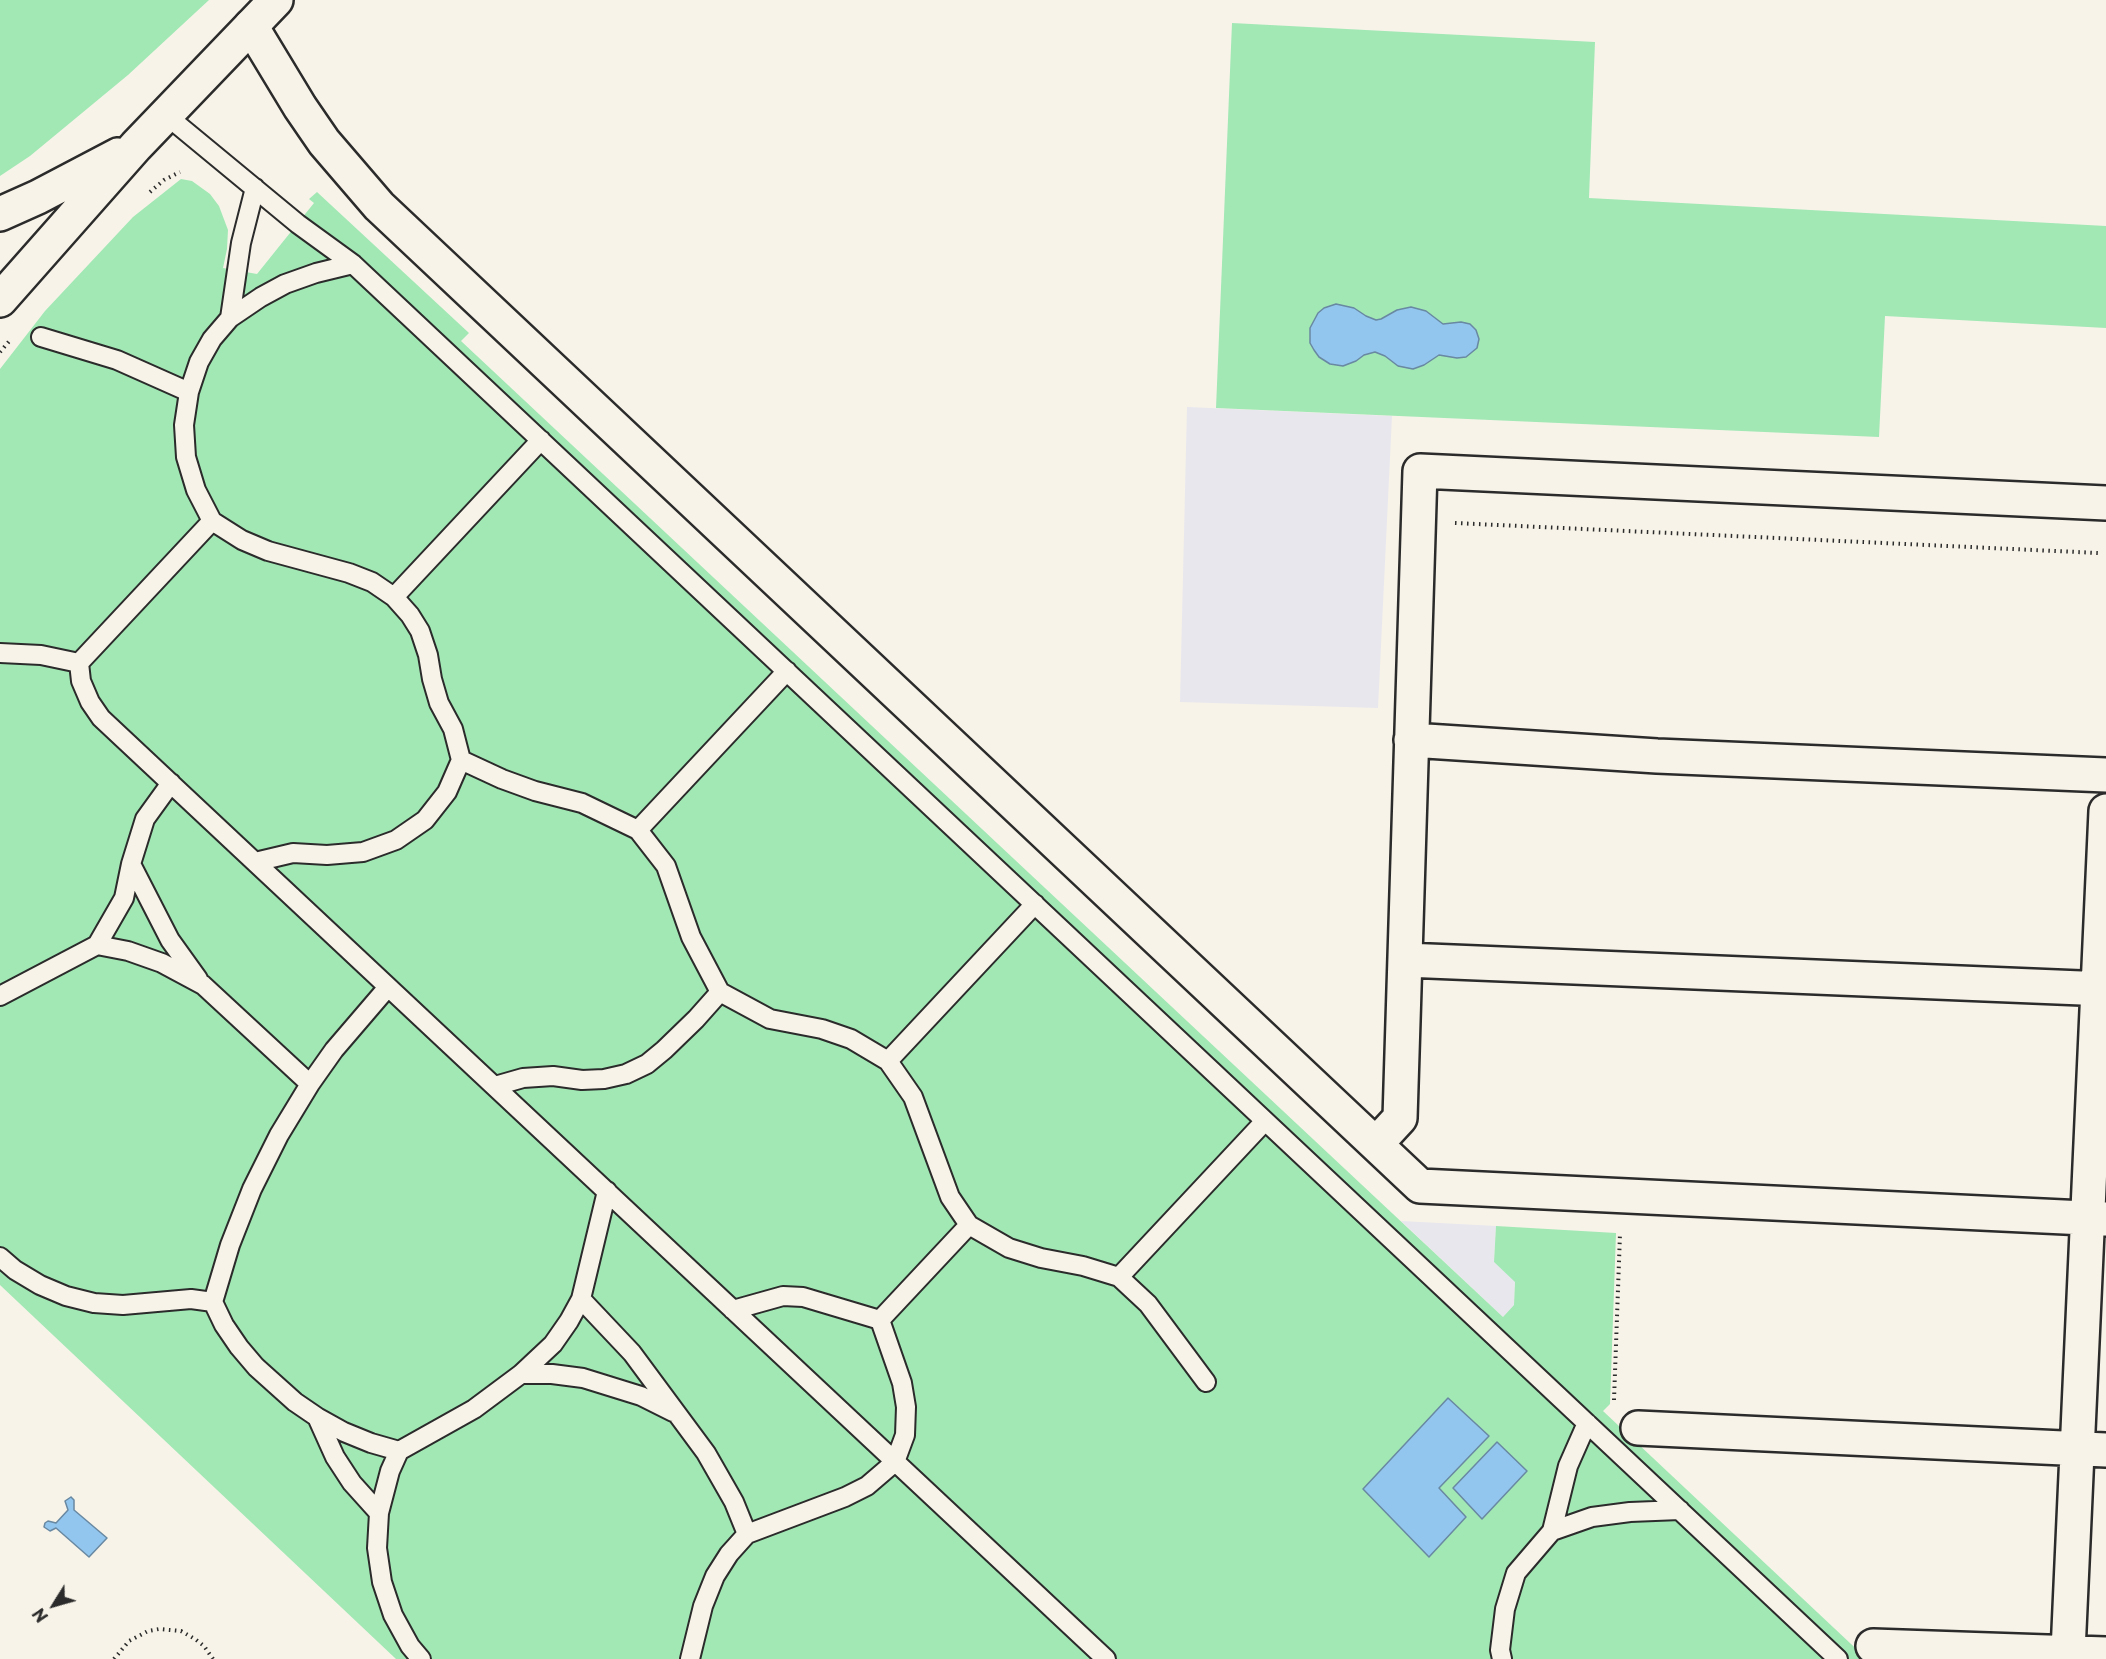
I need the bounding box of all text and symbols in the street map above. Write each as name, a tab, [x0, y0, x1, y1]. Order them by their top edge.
north arrow	[24, 1575, 84, 1635]
text: N	[26, 1604, 53, 1628]

